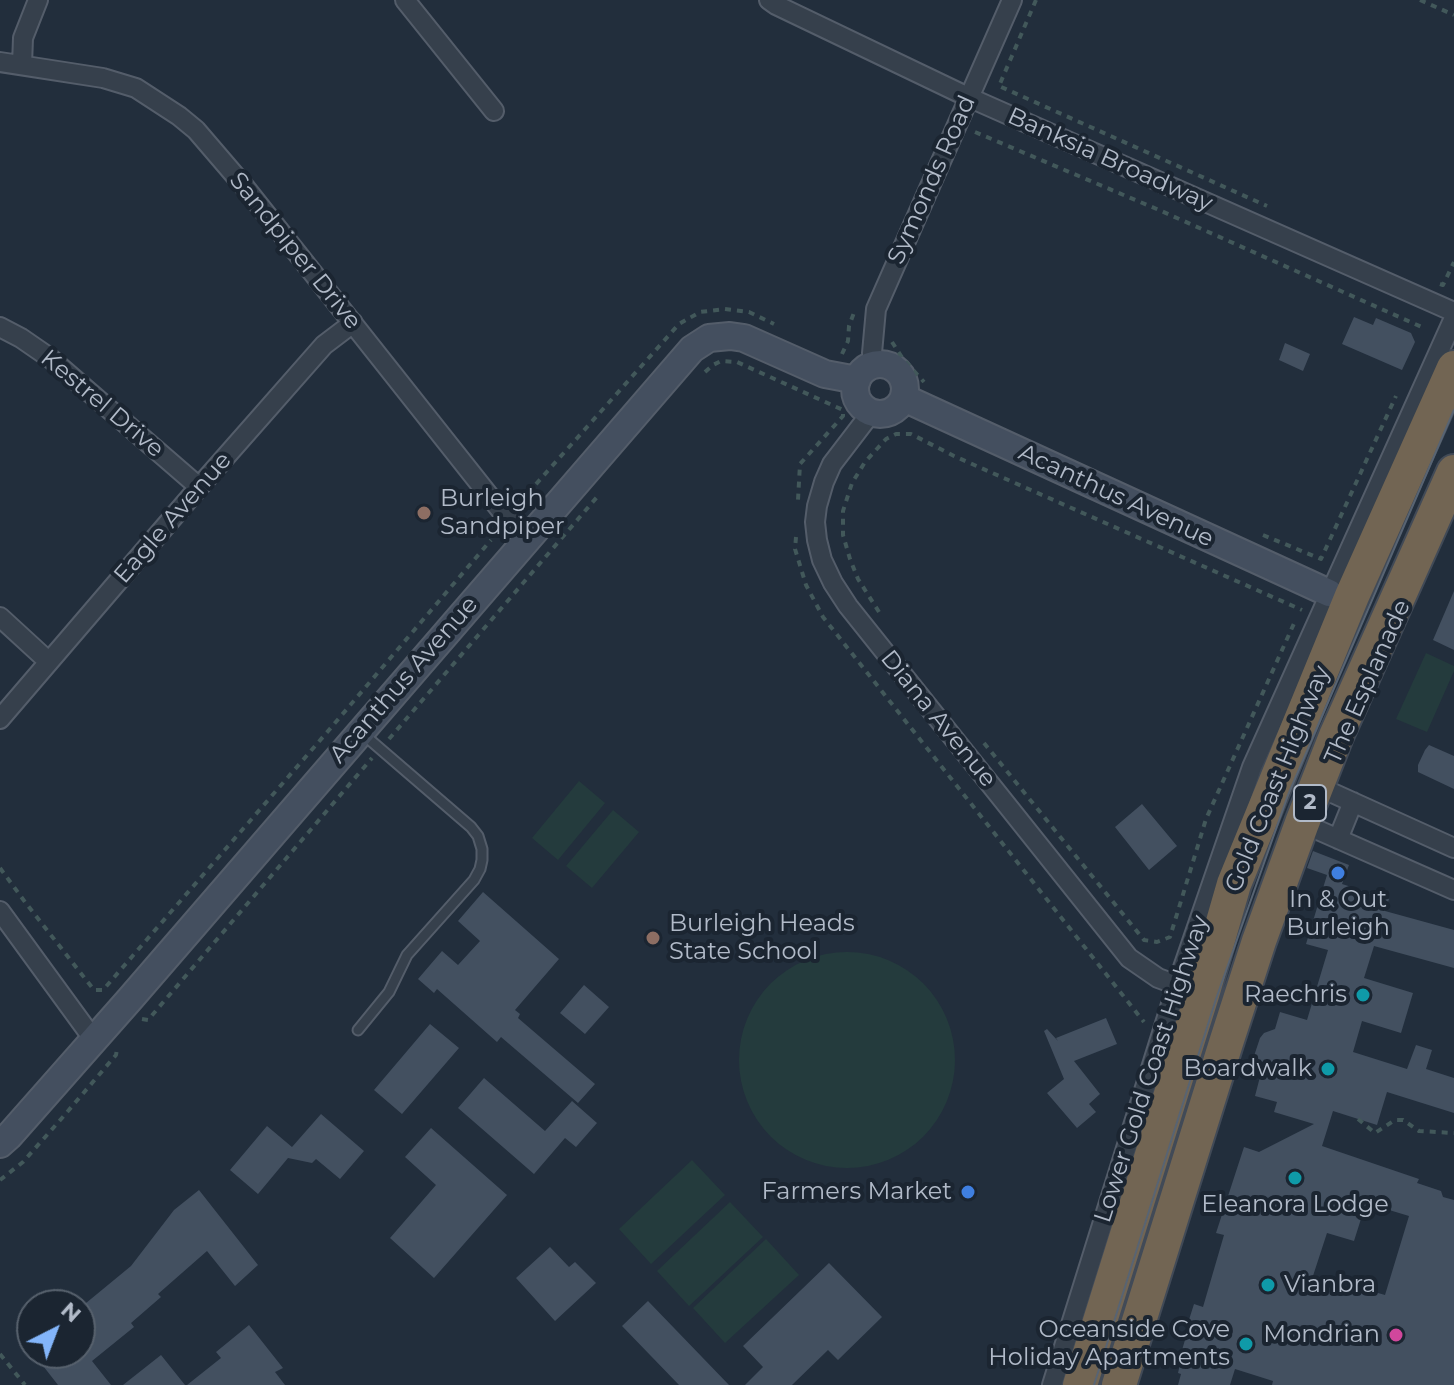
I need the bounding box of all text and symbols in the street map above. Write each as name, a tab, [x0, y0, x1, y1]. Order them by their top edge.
street label: Symonds Road	[882, 91, 982, 269]
street label: Banksia Broadway	[1003, 102, 1217, 218]
street label: Sandpiper Drive	[223, 167, 367, 335]
street label: Kestrel Drive	[35, 344, 169, 464]
street label: Acanthus Avenue	[1014, 438, 1218, 554]
street label: Eagle Avenue	[108, 447, 238, 589]
place label: Burleigh Sandpiper	[440, 485, 565, 541]
marker: Burleigh Sandpiper	[415, 504, 433, 522]
street label: Acanthus Avenue	[324, 591, 484, 769]
street label: The Esplanade	[1319, 596, 1417, 768]
street label: Diana Avenue	[874, 645, 1002, 793]
street label: Gold Coast Highway	[1219, 662, 1337, 896]
road number: 2	[1294, 785, 1326, 821]
marker: In & Out Burleigh	[1329, 864, 1347, 882]
place label: In & Out Burleigh	[1286, 886, 1390, 942]
place label: Burleigh Heads State School	[669, 910, 855, 966]
street label: Lower Gold Coast Highway	[1089, 912, 1215, 1226]
marker: Burleigh Heads State School	[644, 929, 662, 947]
place label: Raechris	[1244, 981, 1347, 1009]
marker: Raechris	[1354, 986, 1372, 1004]
place label: Boardwalk	[1184, 1055, 1312, 1083]
marker: Boardwalk	[1319, 1060, 1337, 1078]
marker: Eleanora Lodge	[1286, 1169, 1304, 1187]
place label: Farmers Market	[762, 1178, 952, 1206]
marker: Farmers Market	[959, 1183, 977, 1201]
place label: Eleanora Lodge	[1201, 1191, 1389, 1219]
place label: Vianbra	[1284, 1271, 1376, 1299]
marker: Vianbra	[1259, 1276, 1277, 1294]
north arrow	[16, 1289, 96, 1369]
text: N	[55, 1296, 87, 1328]
place label: Oceanside Cove Holiday Apartments	[988, 1316, 1230, 1372]
place label: Mondrian	[1263, 1321, 1380, 1349]
marker: Mondrian	[1387, 1326, 1405, 1344]
marker: Oceanside Cove Holiday Apartments	[1237, 1335, 1255, 1353]

